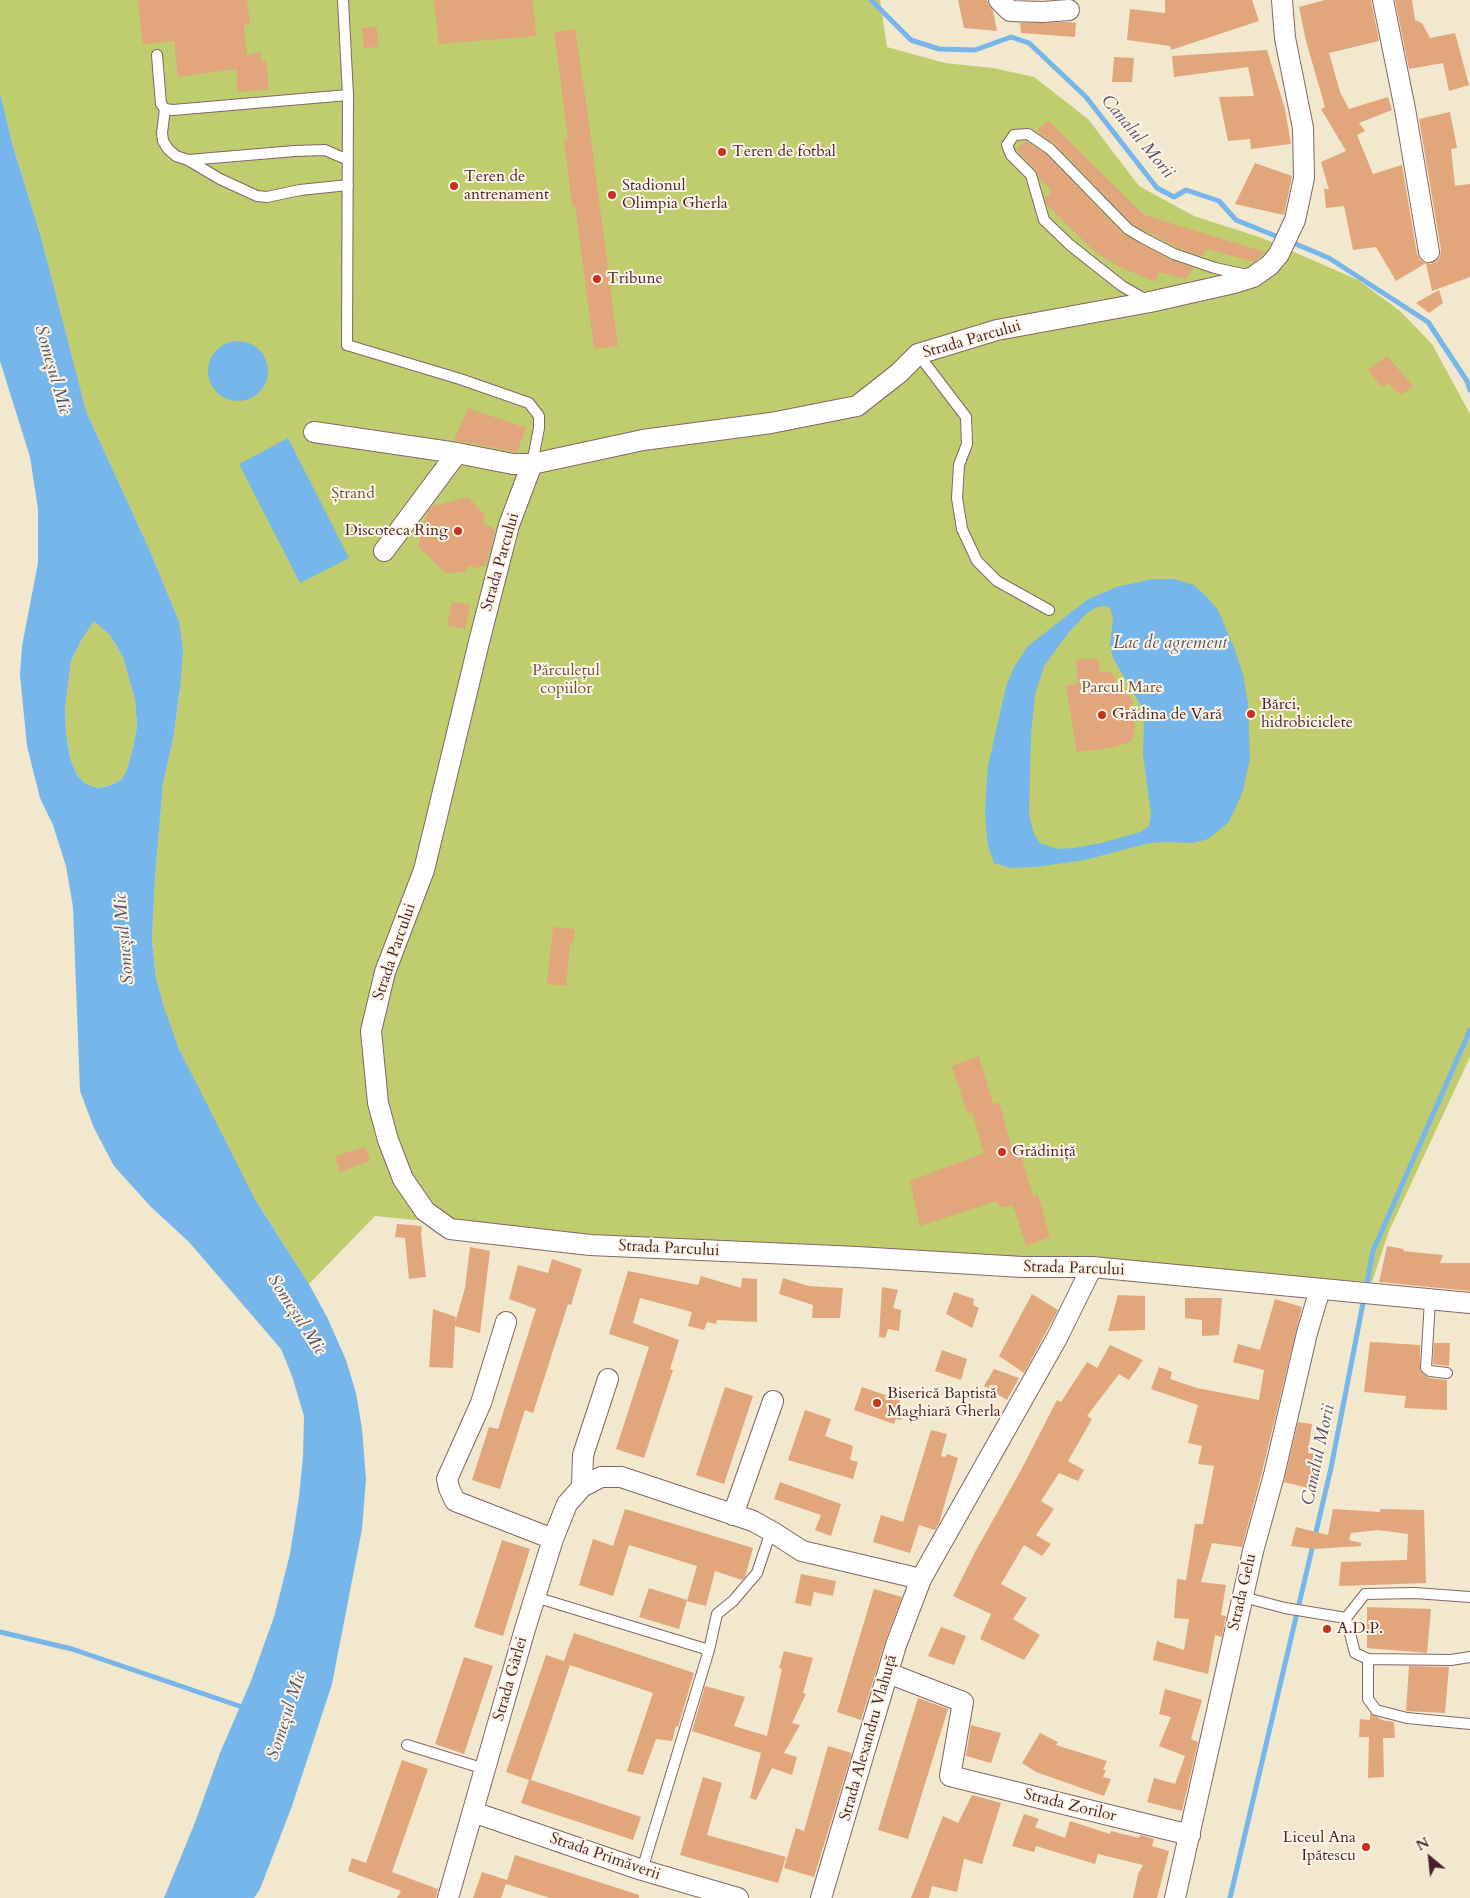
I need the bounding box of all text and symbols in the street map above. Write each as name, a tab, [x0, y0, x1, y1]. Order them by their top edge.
water label: Canalul Morii	[1096, 91, 1178, 183]
place label: Teren de fotbal	[732, 142, 836, 162]
marker: Teren de fotbal	[716, 146, 728, 158]
place label: Teren de antrenament	[464, 167, 549, 205]
place label: Stadionul Olimpia Gherla	[622, 176, 728, 214]
marker: Teren de antrenament	[448, 180, 460, 192]
marker: Stadionul Olimpia Gherla	[606, 189, 618, 201]
place label: Tribune	[607, 269, 663, 289]
marker: Tribune	[591, 273, 603, 285]
street label: Strada Parcului	[921, 317, 1023, 363]
water label: Someșul Mic	[29, 323, 75, 417]
park label: Ștrand	[331, 484, 375, 504]
street label: Strada Parcului	[478, 511, 524, 613]
place label: Discoteca Ring	[345, 521, 448, 541]
marker: Discoteca Ring	[452, 525, 464, 537]
water label: Lac de agrement	[1113, 633, 1227, 655]
park label: Părculețul copiilor	[532, 661, 600, 699]
park label: Parcul Mare	[1081, 678, 1163, 698]
place label: Bărci, hidrobiciclete	[1261, 695, 1353, 733]
place label: Grădina de Vară	[1112, 705, 1222, 725]
marker: Bărci, hidrobiciclete	[1245, 708, 1257, 720]
marker: Grădina de Vară	[1096, 709, 1108, 721]
water label: Someșul Mic	[110, 892, 140, 986]
street label: Strada Parcului	[369, 901, 421, 1003]
place label: Grădiniță	[1012, 1142, 1076, 1162]
marker: Grădiniță	[996, 1146, 1008, 1158]
street label: Strada Parcului	[618, 1237, 720, 1261]
street label: Strada Parcului	[1023, 1258, 1125, 1280]
water label: Someșul Mic	[262, 1271, 330, 1359]
place label: Biserică Baptistă Maghiară Gherla	[887, 1384, 1001, 1422]
marker: Biserică Baptistă Maghiară Gherla	[871, 1397, 883, 1409]
water label: Canalul Morii	[1298, 1403, 1340, 1507]
street label: Strada Gelu	[1225, 1552, 1261, 1632]
place label: A.D.P.	[1337, 1619, 1383, 1639]
marker: A.D.P.	[1321, 1623, 1333, 1635]
street label: Strada Gârlei	[490, 1635, 532, 1723]
street label: Strada Alexandru Vlahuță	[836, 1653, 902, 1823]
water label: Someșul Mic	[263, 1669, 311, 1763]
street label: Strada Zorilor	[1022, 1785, 1118, 1827]
place label: Liceul Ana Ipătescu	[1283, 1828, 1356, 1866]
street label: Strada Primăverii	[547, 1829, 663, 1885]
north arrow	[1405, 1833, 1455, 1883]
text: N	[1413, 1833, 1433, 1856]
marker: Liceul Ana Ipătescu	[1360, 1841, 1372, 1853]

